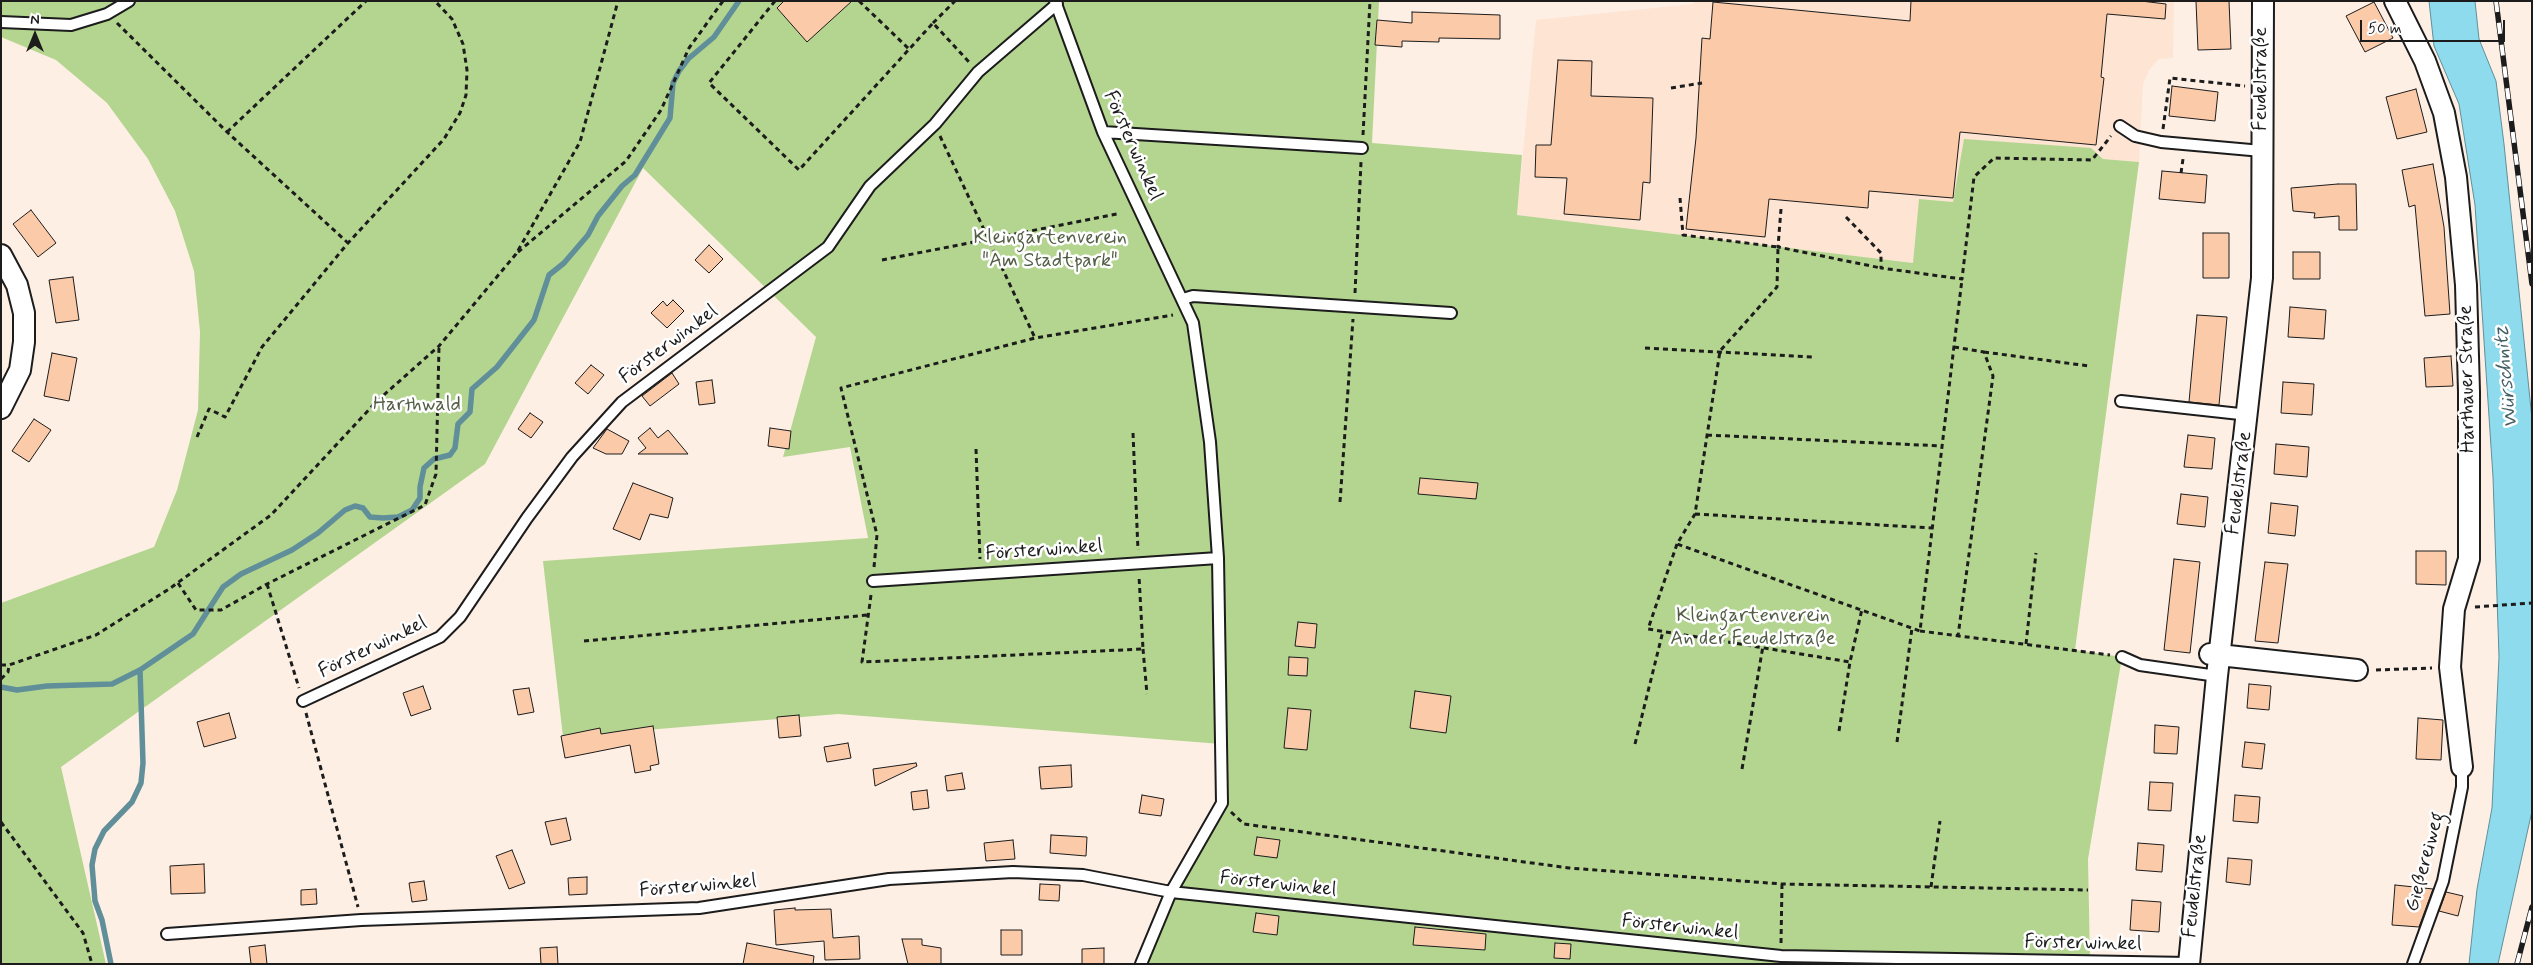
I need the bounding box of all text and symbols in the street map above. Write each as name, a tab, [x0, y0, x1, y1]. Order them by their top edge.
north arrow	[10, 10, 60, 60]
scale bar	[2363, 10, 2508, 42]
text: N	[30, 11, 40, 29]
text: 50 m	[2368, 19, 2402, 39]
street label: Feudelstraße	[2250, 27, 2274, 131]
street label: Försterwinkel	[1097, 87, 1167, 205]
park label: Kleingartenverein "Am Stadtpark"	[973, 227, 1127, 274]
street label: Försterwinkel	[615, 300, 723, 390]
street label: Harthauer Straße	[2455, 305, 2481, 453]
water label: Würschnitz	[2489, 325, 2525, 429]
park label: Harthwald	[373, 394, 461, 418]
street label: Feudelstraße	[2222, 430, 2258, 536]
street label: Försterwinkel	[985, 535, 1103, 567]
park label: Kleingartenverein An der Feudelstraße	[1670, 605, 1836, 652]
street label: Försterwinkel	[315, 611, 431, 685]
street label: Gießereiweg	[2401, 809, 2451, 915]
street label: Feudelstraße	[2179, 833, 2213, 939]
street label: Försterwinkel	[1218, 867, 1338, 903]
street label: Försterwinkel	[638, 870, 758, 904]
street label: Försterwinkel	[1620, 910, 1740, 946]
street label: Försterwinkel	[2024, 931, 2142, 957]

